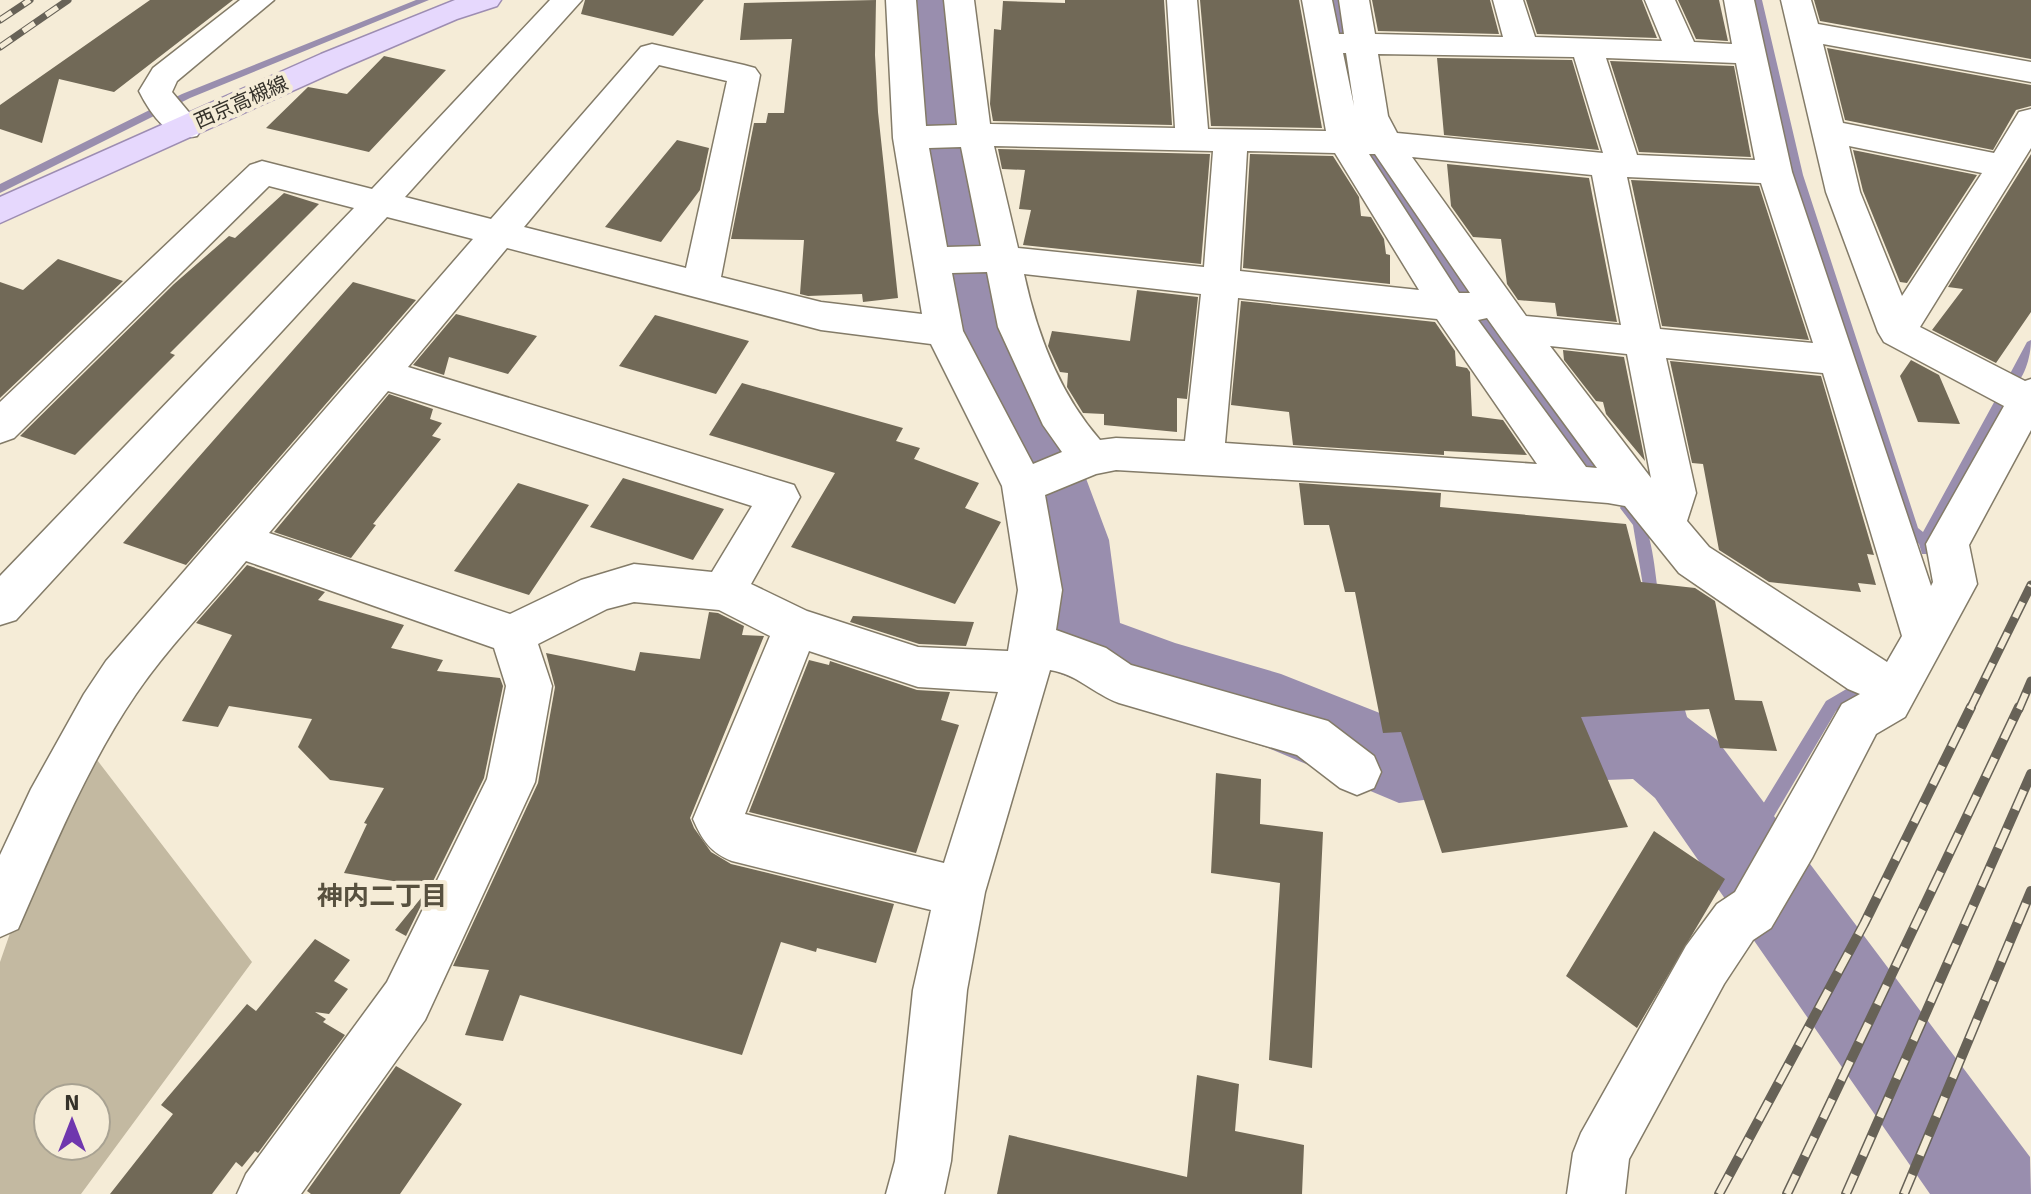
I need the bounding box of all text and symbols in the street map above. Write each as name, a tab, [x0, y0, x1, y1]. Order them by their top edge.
street label: 西京高槻線	[190, 71, 292, 134]
district label: 神内二丁目	[317, 881, 447, 913]
north arrow	[32, 1082, 112, 1162]
text: N	[64, 1089, 80, 1116]

